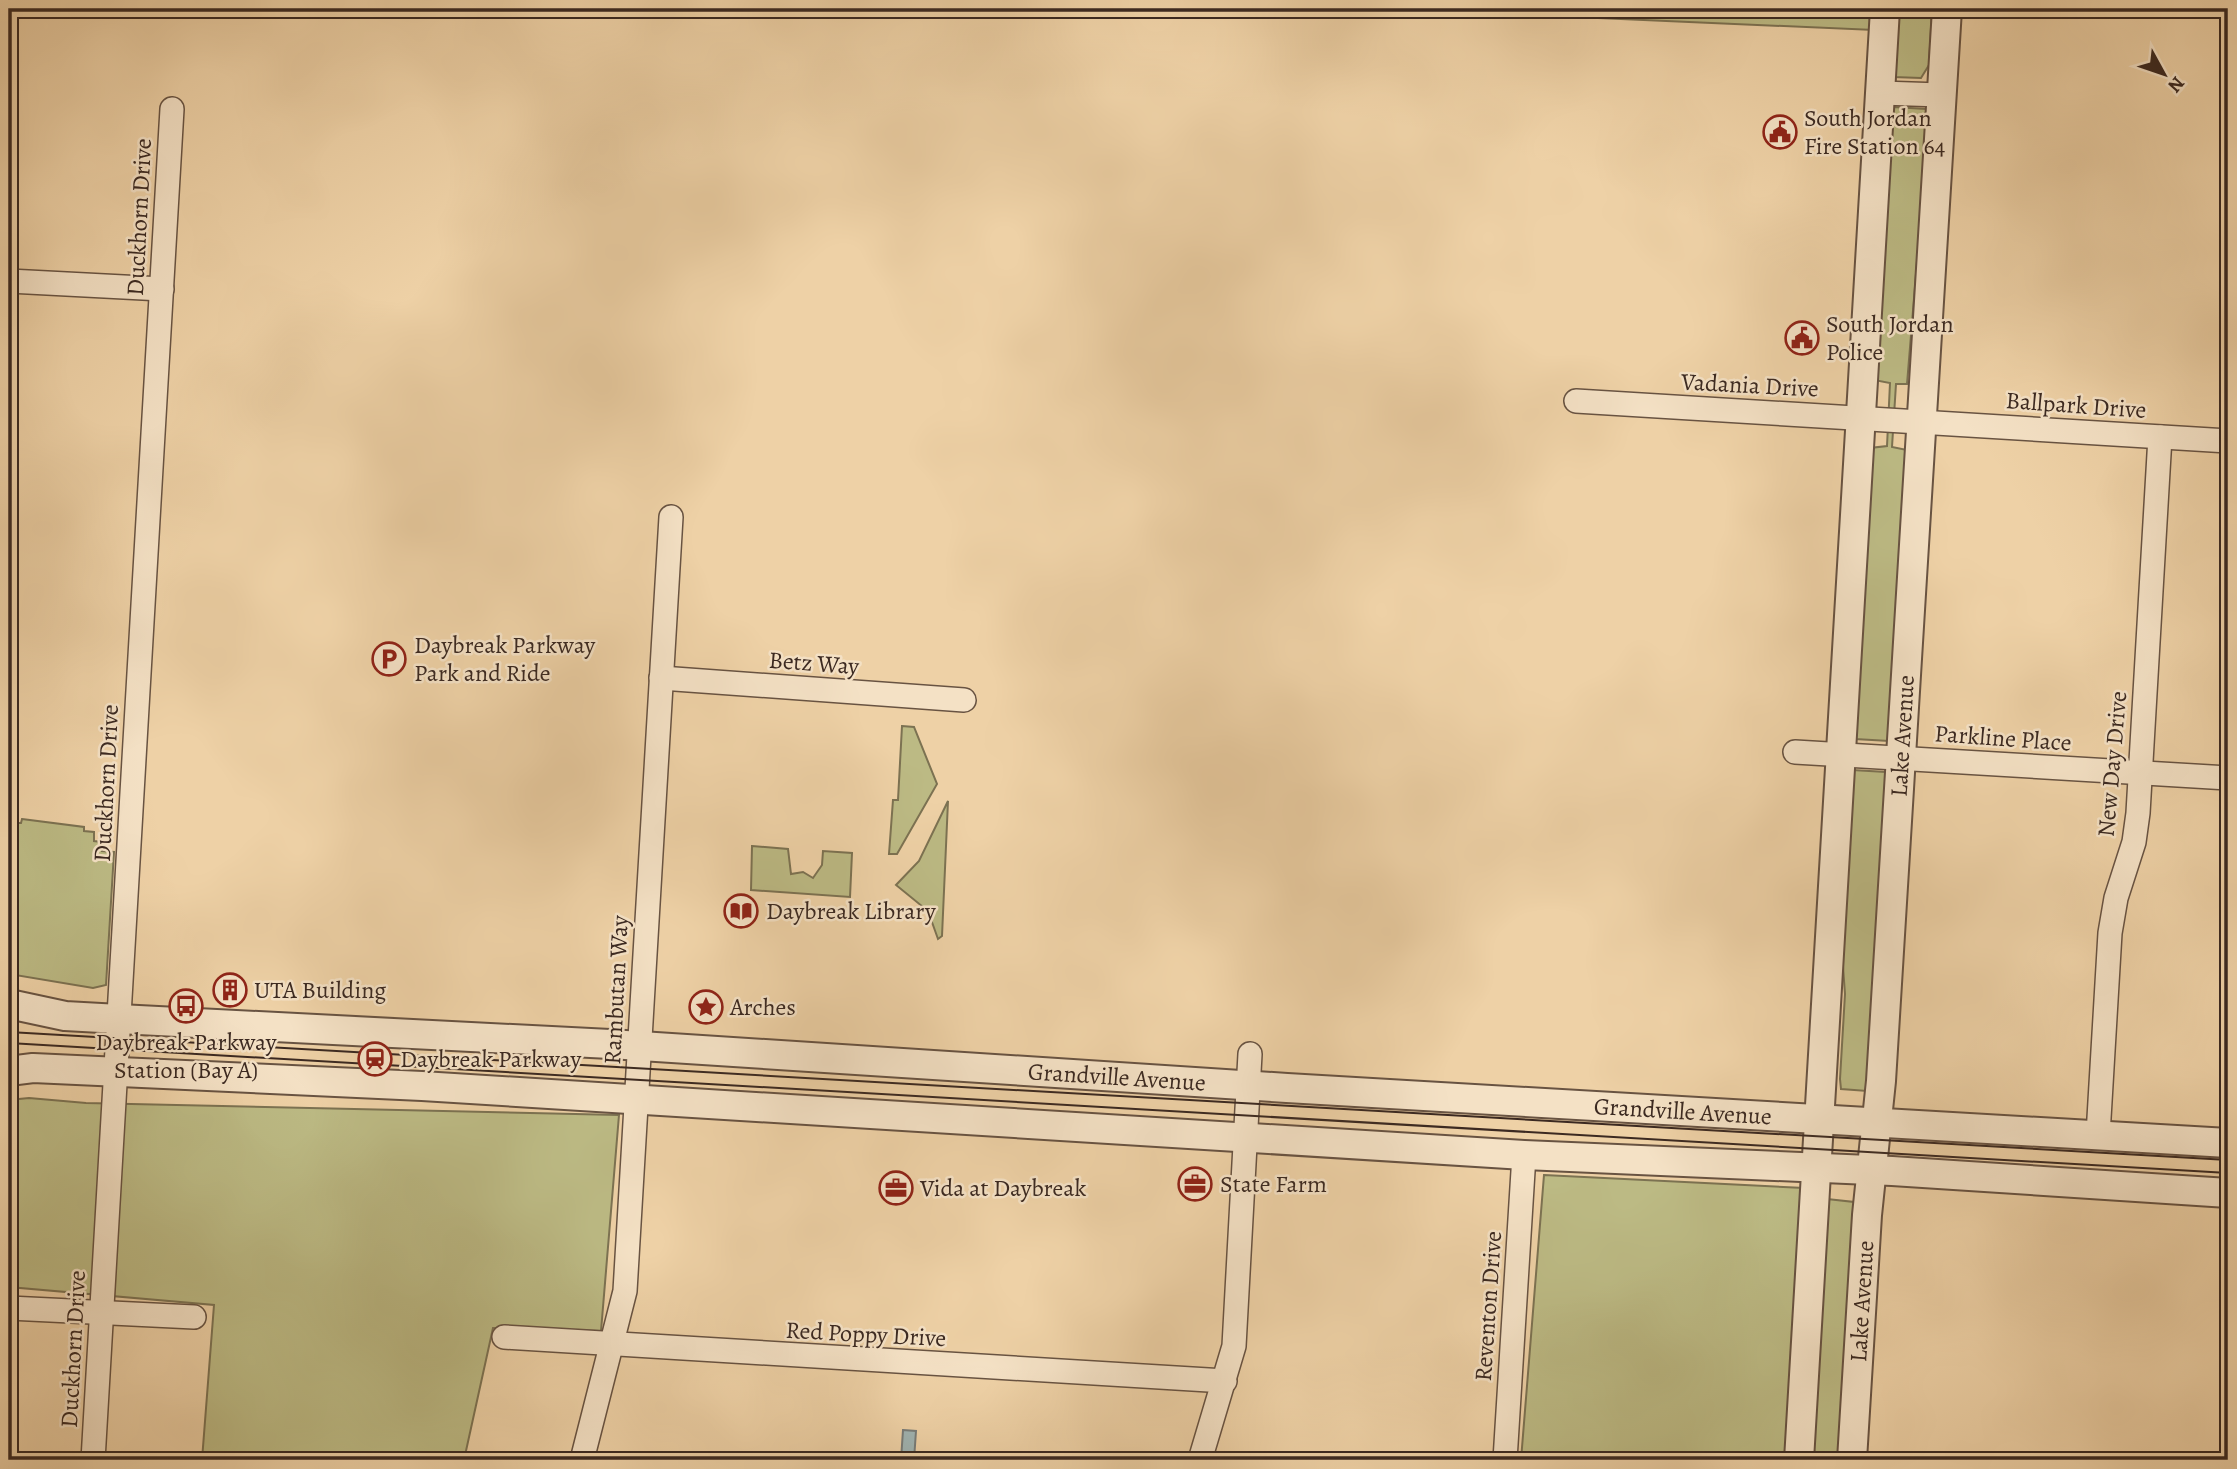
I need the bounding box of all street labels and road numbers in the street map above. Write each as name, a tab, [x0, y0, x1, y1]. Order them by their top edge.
street label: Duckhorn Drive	[119, 137, 159, 297]
street label: Vadania Drive	[1679, 365, 1820, 405]
street label: Ballpark Drive	[2005, 384, 2147, 426]
street label: Betz Way	[768, 644, 861, 682]
street label: Lake Avenue	[1883, 674, 1922, 798]
street label: New Day Drive	[2090, 690, 2134, 838]
street label: Duckhorn Drive	[86, 703, 126, 863]
street label: Parkline Place	[1933, 717, 2073, 759]
street label: Rambutan Way	[596, 914, 636, 1065]
street label: Grandville Avenue	[1027, 1055, 1207, 1099]
street label: Grandville Avenue	[1593, 1090, 1773, 1132]
street label: Reventon Drive	[1467, 1230, 1509, 1382]
street label: Lake Avenue	[1842, 1240, 1881, 1363]
street label: Duckhorn Drive	[53, 1269, 93, 1429]
street label: Red Poppy Drive	[785, 1314, 947, 1354]

